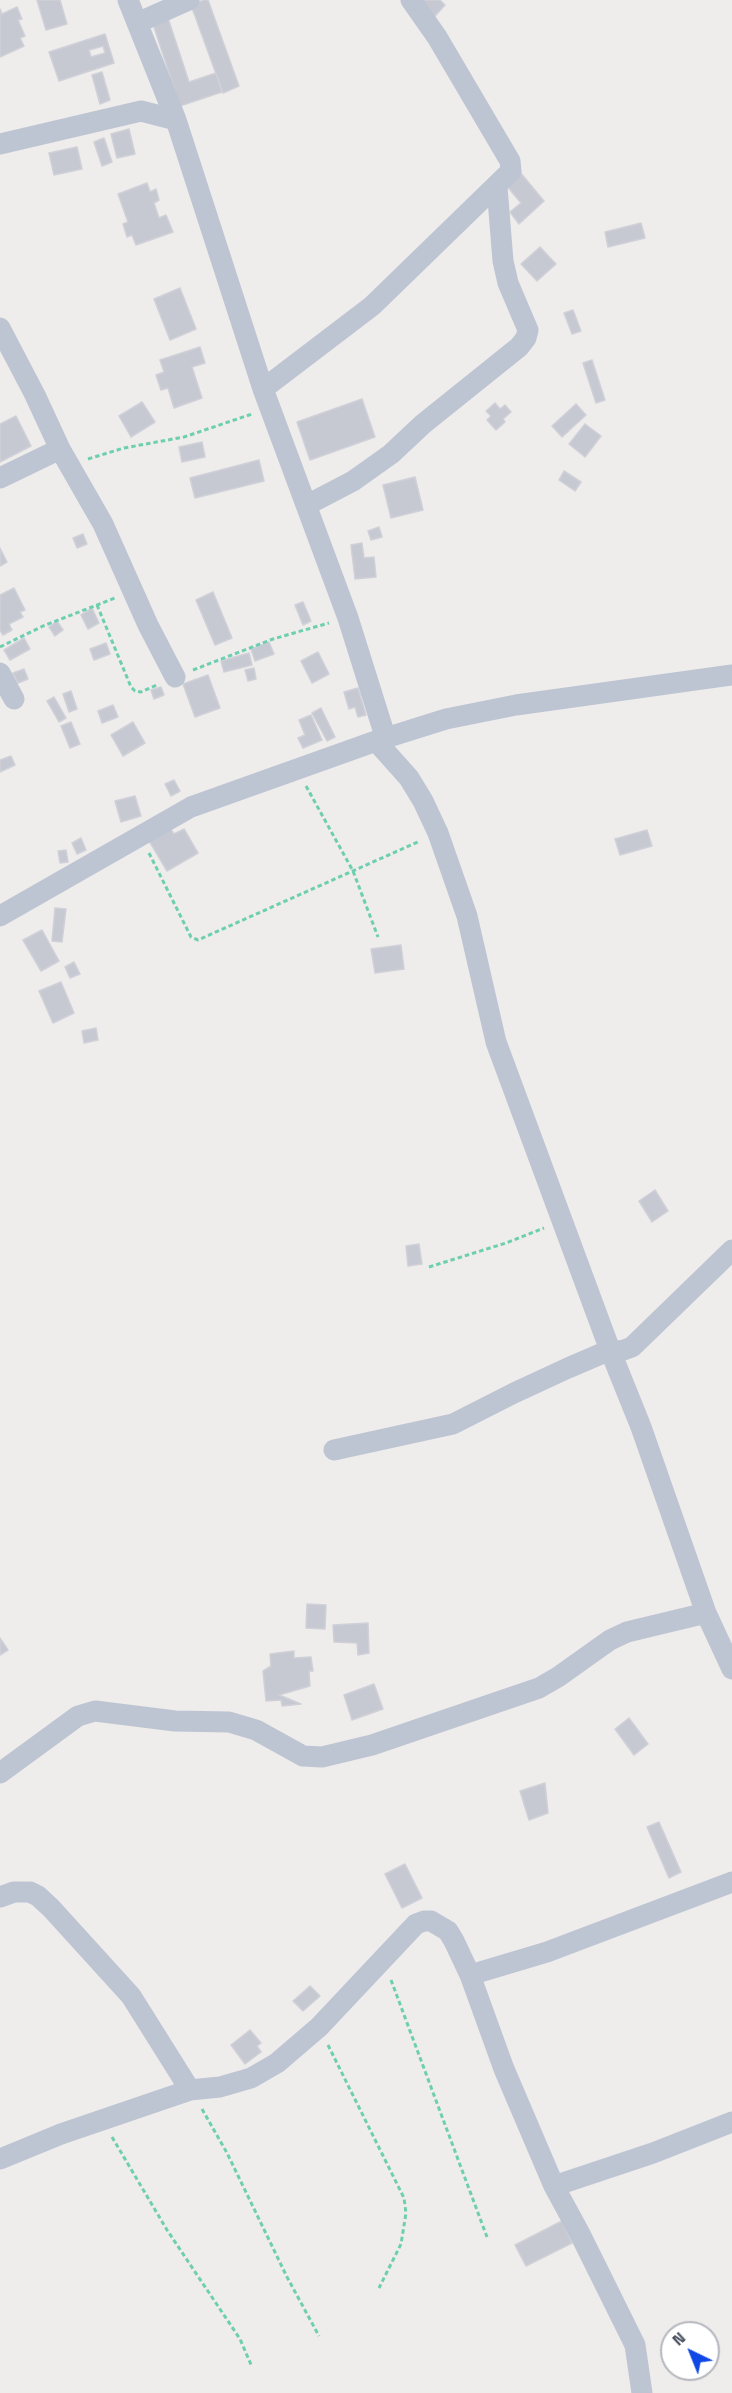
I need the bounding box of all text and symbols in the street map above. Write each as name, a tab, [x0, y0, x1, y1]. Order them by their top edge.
north arrow	[660, 2321, 720, 2381]
text: N	[668, 2328, 690, 2350]

